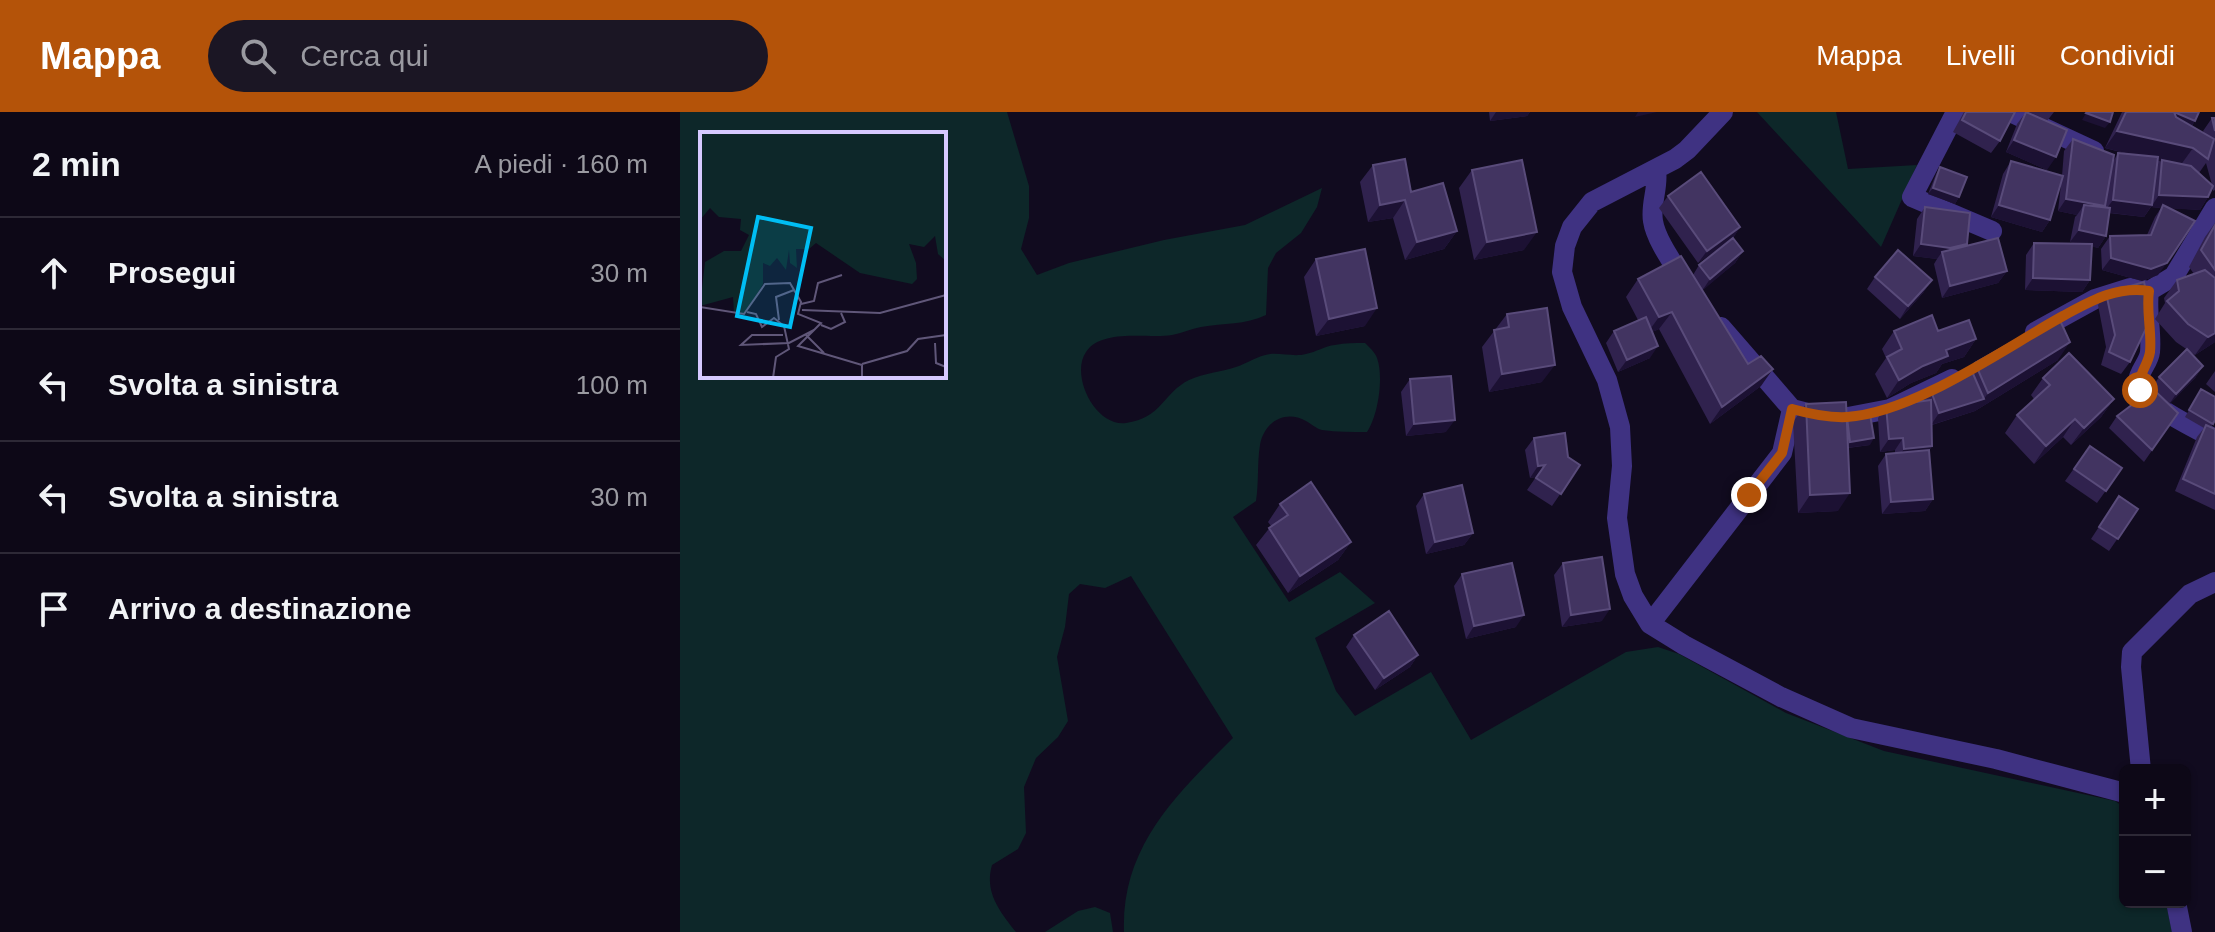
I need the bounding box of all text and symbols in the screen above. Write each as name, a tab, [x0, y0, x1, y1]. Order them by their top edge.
search box	[208, 20, 768, 92]
icon: search	[236, 34, 280, 78]
text: Mappa	[40, 35, 160, 77]
text: Cerca qui	[300, 39, 429, 72]
text: Mappa	[1816, 40, 1902, 71]
text: Livelli	[1946, 40, 2016, 71]
text: Condividi	[2060, 40, 2175, 71]
inset map	[700, 132, 946, 378]
text: 2 min	[32, 145, 121, 183]
text: A piedi · 160 m	[475, 149, 648, 179]
icon: ahead	[32, 251, 76, 295]
text: Prosegui	[108, 256, 236, 289]
text: 30 m	[590, 258, 648, 288]
icon: left	[32, 363, 76, 407]
text: Svolta a sinistra	[108, 368, 338, 401]
text: 100 m	[576, 370, 648, 400]
route start	[2122, 372, 2158, 408]
icon: left	[32, 475, 76, 519]
route end	[1731, 477, 1767, 513]
text: Svolta a sinistra	[108, 480, 338, 513]
text: 30 m	[590, 482, 648, 512]
icon: arrive	[32, 587, 76, 631]
text: Arrivo a destinazione	[108, 592, 411, 625]
map controls	[2119, 764, 2191, 908]
button: +	[2119, 764, 2191, 836]
button: −	[2119, 836, 2191, 908]

